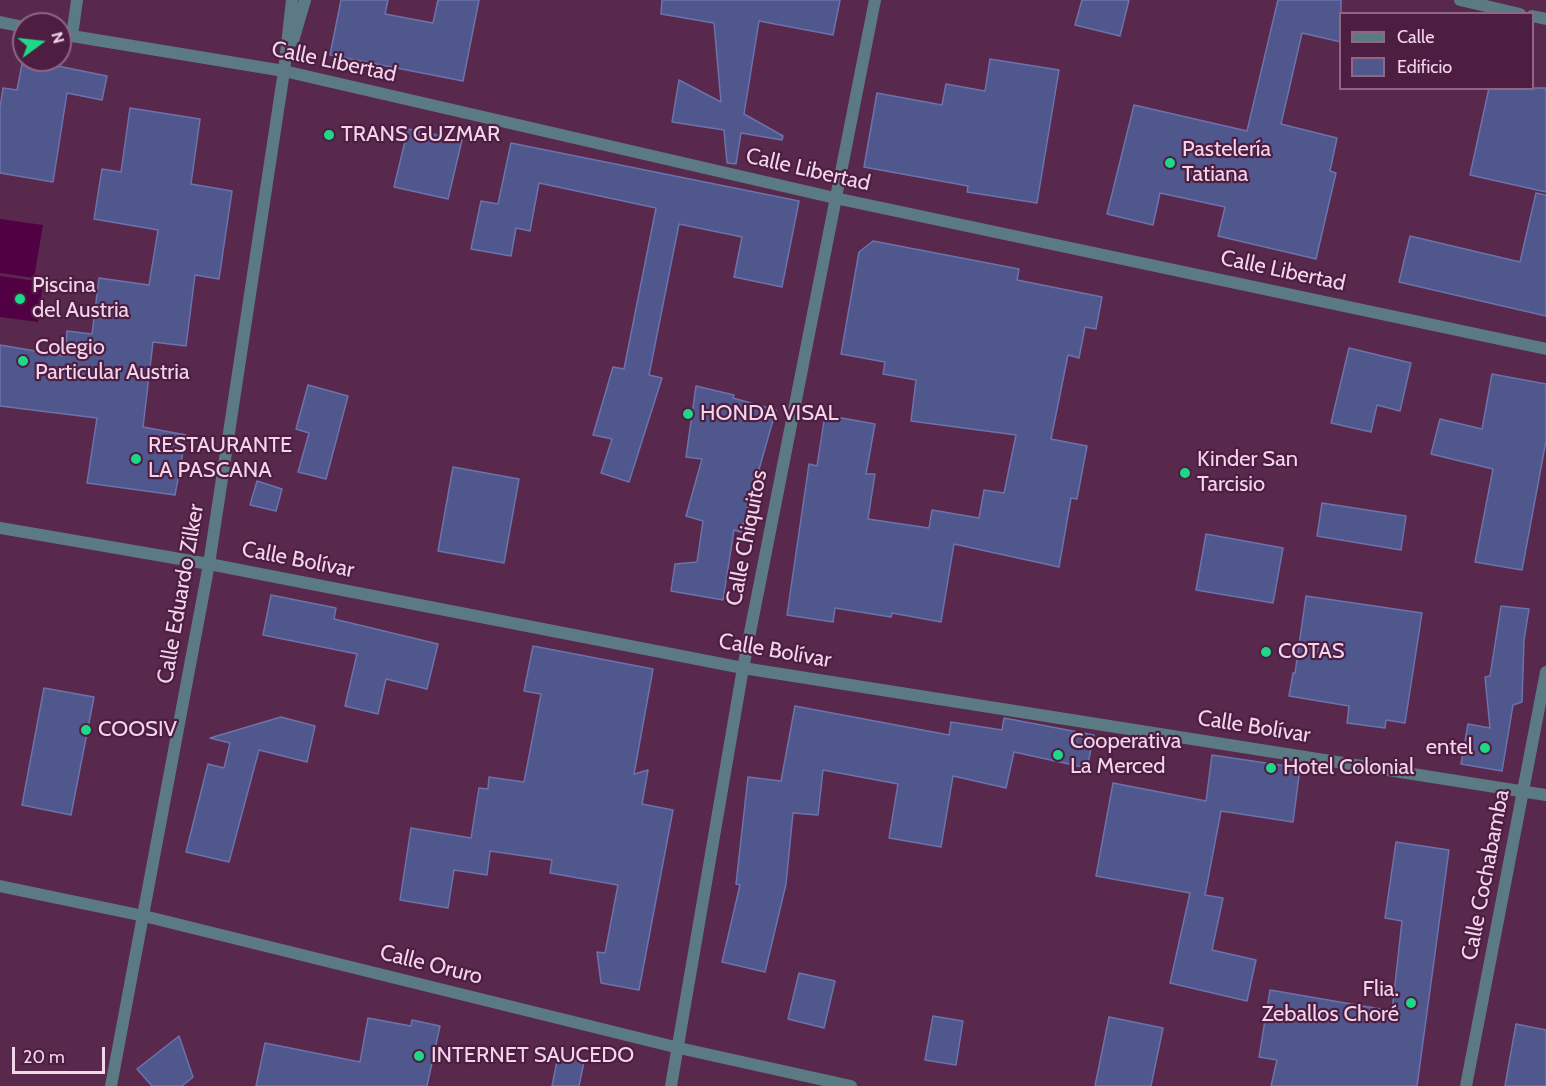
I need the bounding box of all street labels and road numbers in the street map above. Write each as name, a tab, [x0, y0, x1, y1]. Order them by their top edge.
street label: Calle Libertad	[269, 36, 399, 88]
street label: Calle Libertad	[743, 143, 873, 197]
street label: Calle Libertad	[1218, 245, 1348, 297]
street label: Calle Chiquitos	[721, 468, 773, 608]
street label: Calle Eduardo Zilker	[152, 502, 210, 686]
street label: Calle Bolívar	[240, 536, 356, 584]
street label: Calle Bolívar	[717, 628, 833, 674]
street label: Calle Bolívar	[1196, 705, 1312, 749]
street label: Calle Cochabamba	[1457, 787, 1515, 963]
street label: Calle Oruro	[377, 940, 485, 990]

